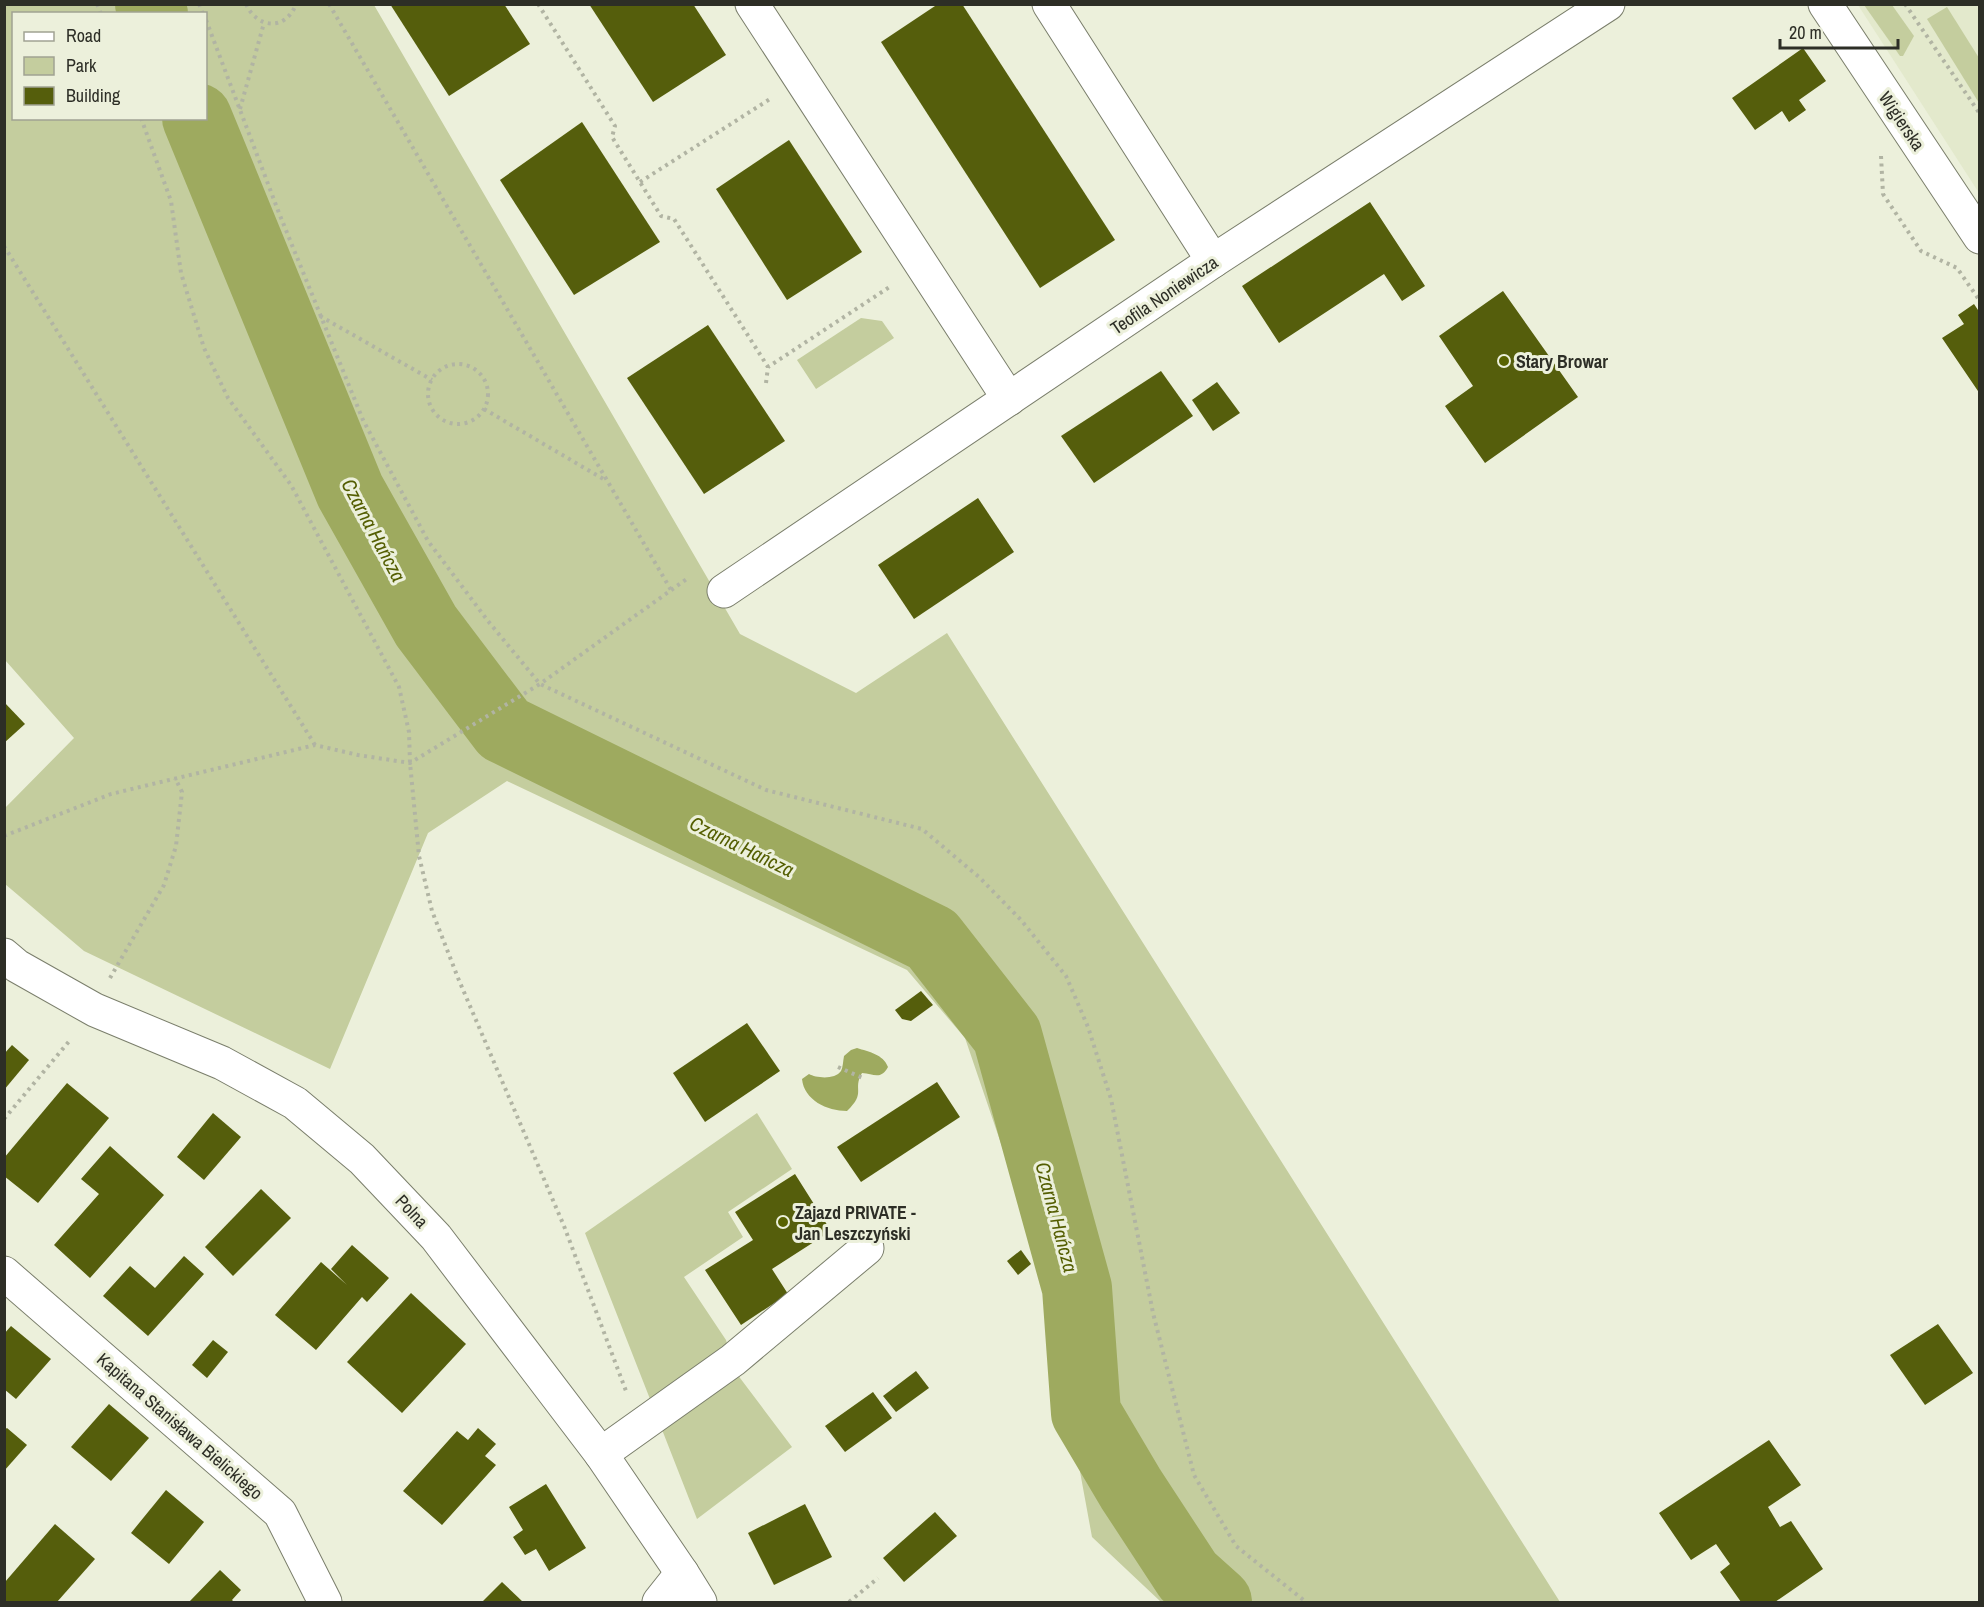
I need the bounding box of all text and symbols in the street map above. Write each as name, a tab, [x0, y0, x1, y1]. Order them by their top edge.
legend	[12, 12, 207, 120]
scale bar	[1780, 12, 1898, 50]
text: 20 m	[1789, 20, 1822, 45]
text: Road	[66, 23, 101, 48]
text: Park	[66, 53, 97, 78]
text: Building	[66, 83, 121, 108]
street label: Wigierska	[1873, 86, 1931, 156]
street label: Teofila Noniewicza	[1105, 250, 1223, 340]
place label: Stary Browar	[1516, 349, 1608, 374]
marker: Stary Browar	[1497, 354, 1511, 368]
water label: Czarna Hańcza	[336, 474, 412, 586]
water label: Czarna Hańcza	[685, 809, 799, 883]
water label: Czarna Hańcza	[1029, 1159, 1085, 1275]
street label: Polna	[390, 1189, 434, 1233]
place label: Zajazd PRIVATE - Jan Leszczyński	[795, 1200, 916, 1246]
marker: Zajazd PRIVATE - Jan Leszczyński	[776, 1215, 790, 1229]
street label: Kapitana Stanisława Bielickiego	[92, 1347, 268, 1505]

